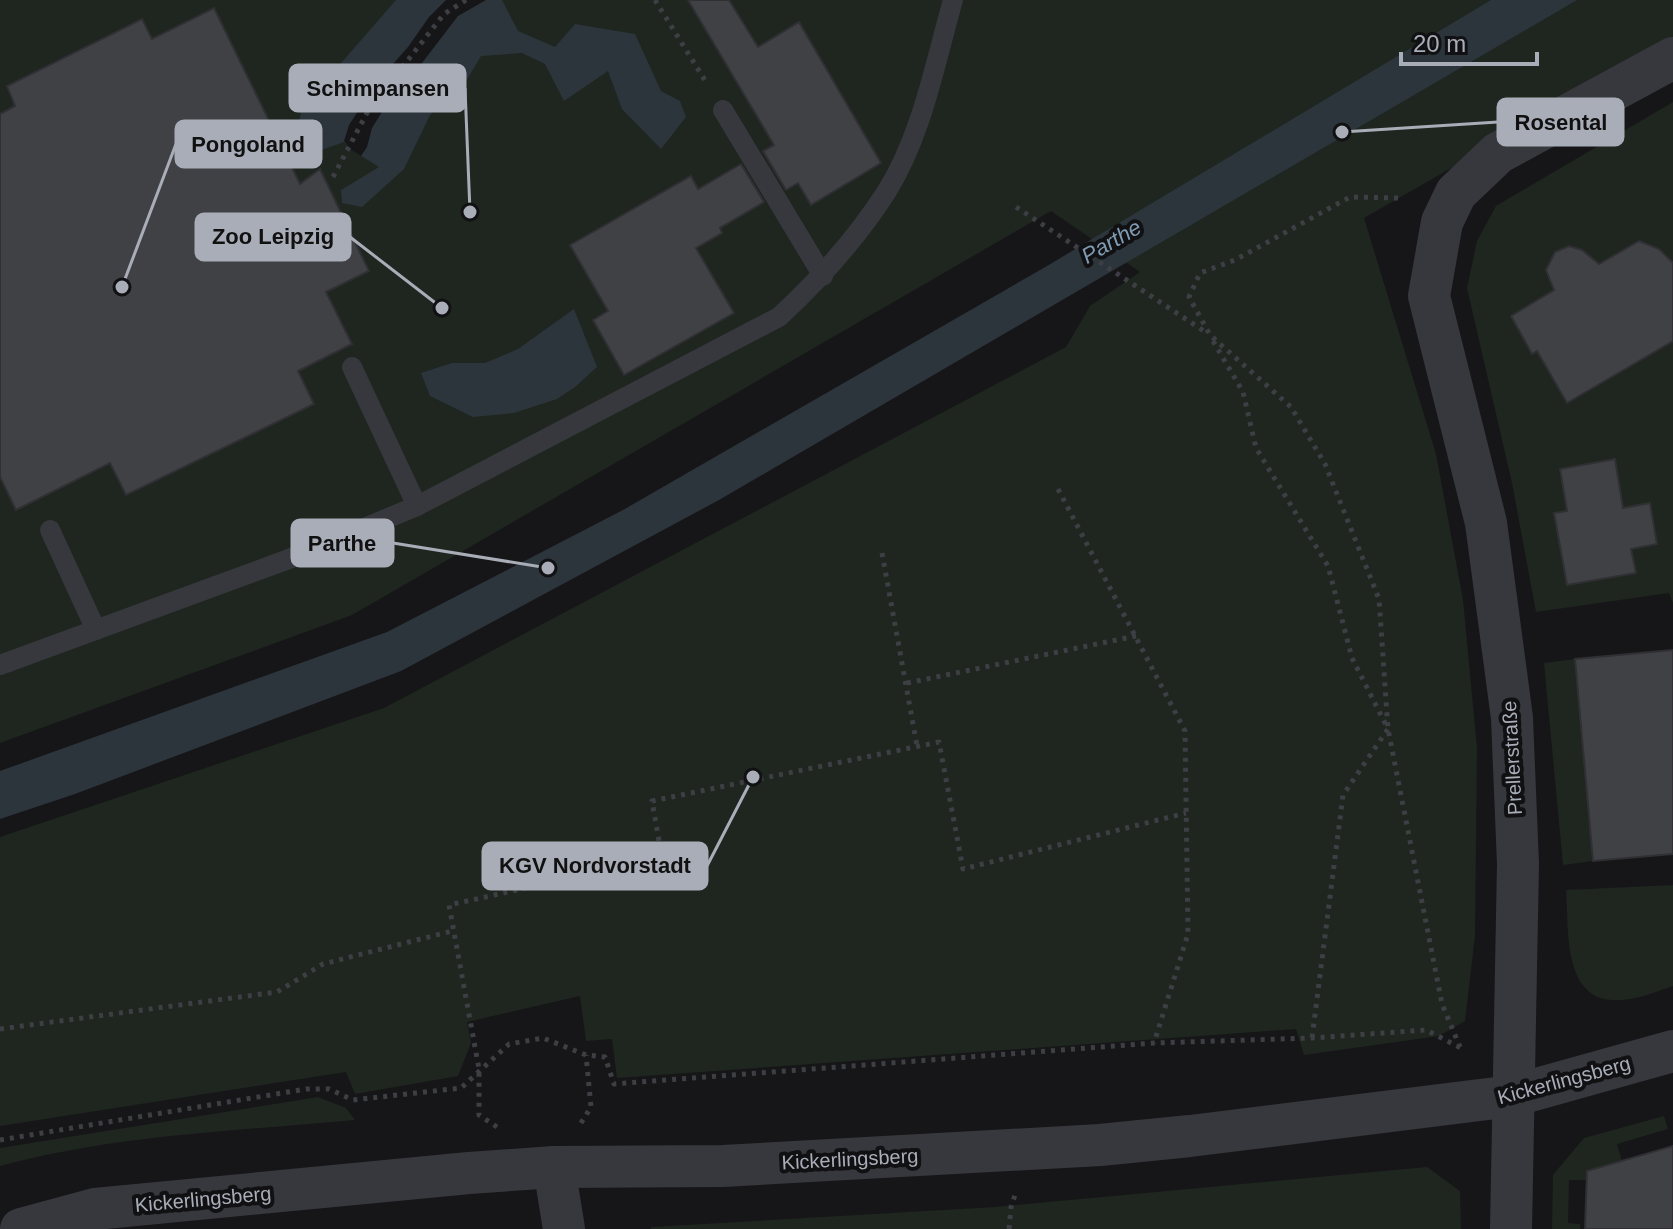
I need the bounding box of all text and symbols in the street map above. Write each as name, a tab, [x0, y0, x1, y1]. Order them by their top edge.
scale bar	[1401, 16, 1537, 66]
text: 20 m	[1413, 30, 1466, 57]
callout: Schimpansen	[290, 65, 465, 111]
text: Schimpansen	[306, 76, 450, 101]
callout: Rosental	[1498, 99, 1623, 145]
text: Rosental	[1515, 110, 1607, 135]
callout: Pongoland	[176, 121, 321, 167]
text: Pongoland	[191, 132, 305, 157]
callout: Zoo Leipzig	[196, 214, 350, 260]
water label: Parthe	[1077, 214, 1146, 268]
text: Zoo Leipzig	[212, 224, 334, 249]
callout: Parthe	[292, 520, 393, 566]
text: Parthe	[308, 531, 376, 556]
street label: Prellerstraße	[1498, 700, 1526, 816]
callout: KGV Nordvorstadt	[483, 843, 707, 889]
text: KGV Nordvorstadt	[499, 853, 692, 878]
street label: Kickerlingsberg	[1495, 1052, 1633, 1108]
street label: Kickerlingsberg	[781, 1144, 919, 1174]
street label: Kickerlingsberg	[134, 1182, 272, 1216]

